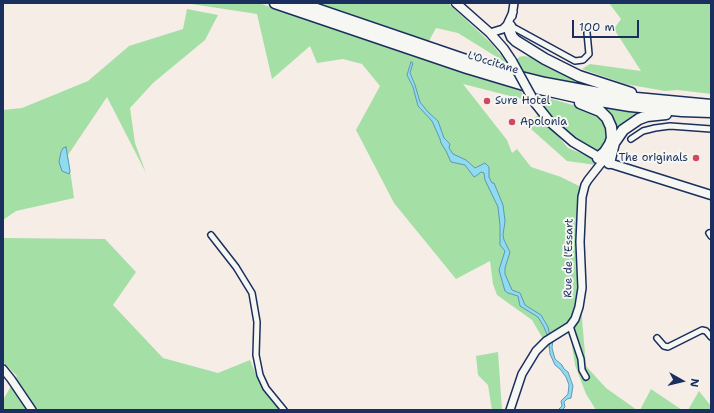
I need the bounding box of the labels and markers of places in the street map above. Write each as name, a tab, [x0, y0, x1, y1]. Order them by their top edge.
place label: Sure Hotel	[495, 94, 550, 108]
marker: Sure Hotel	[482, 96, 492, 106]
place label: Apolonia	[520, 115, 567, 129]
marker: Apolonia	[507, 117, 517, 127]
place label: The originals	[619, 151, 688, 165]
marker: The originals	[691, 153, 701, 163]

